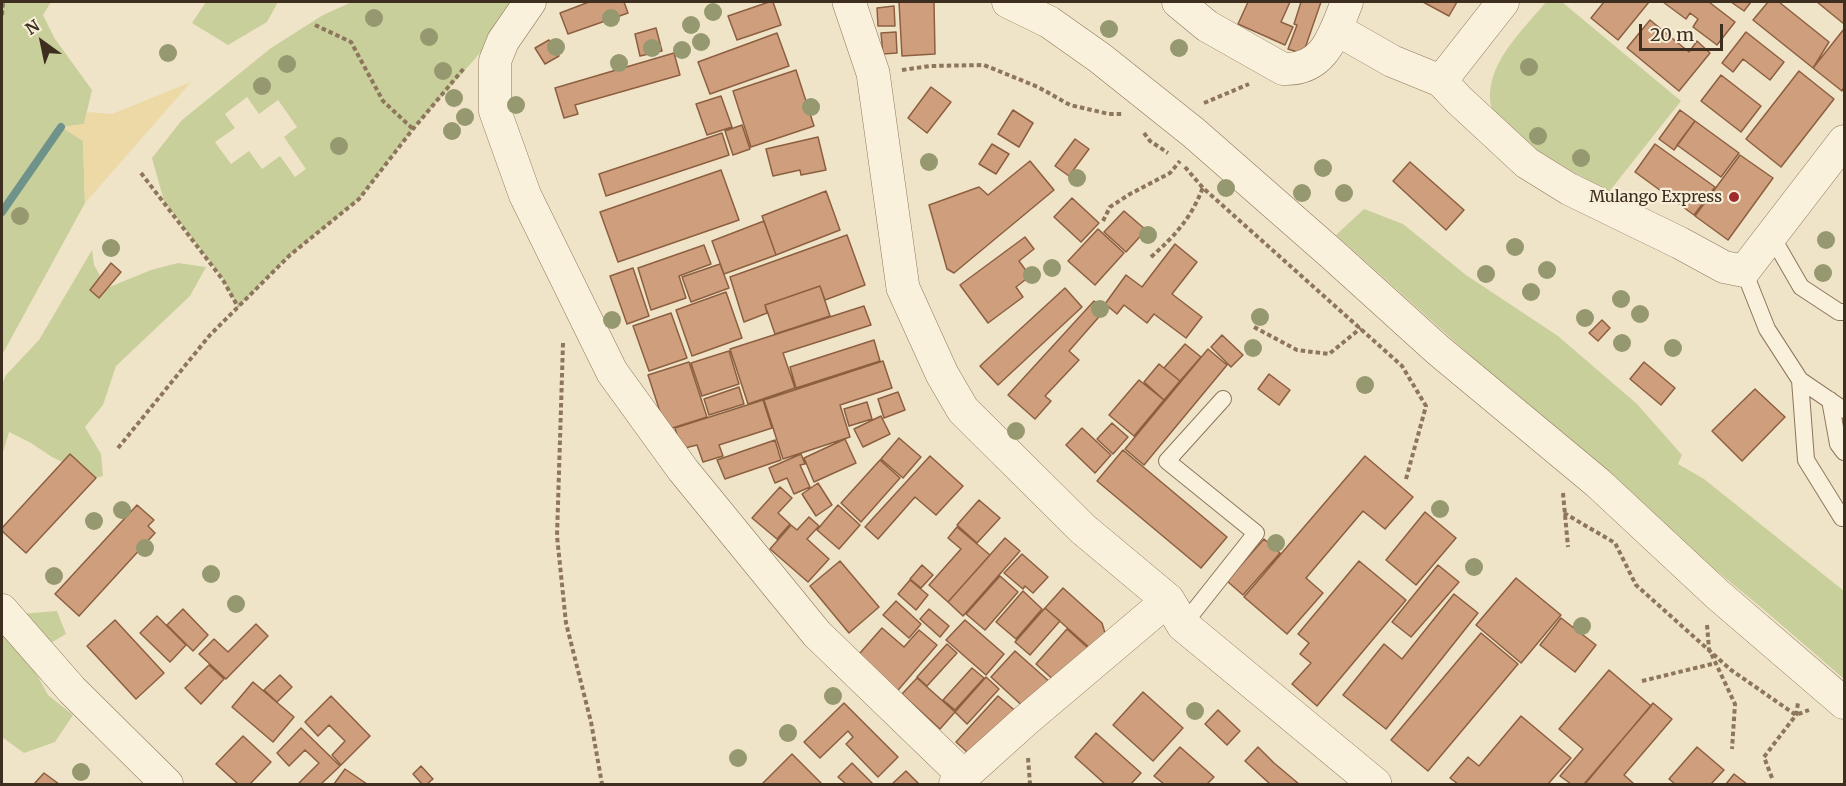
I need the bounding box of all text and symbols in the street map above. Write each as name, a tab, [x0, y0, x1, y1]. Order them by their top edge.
north arrow	[12, 12, 72, 72]
scale bar	[1642, 12, 1726, 50]
text: N	[21, 15, 43, 39]
text: 20 m	[1650, 23, 1694, 46]
place label: Mulango Express	[1589, 187, 1722, 207]
marker: Mulango Express	[1727, 190, 1741, 204]

